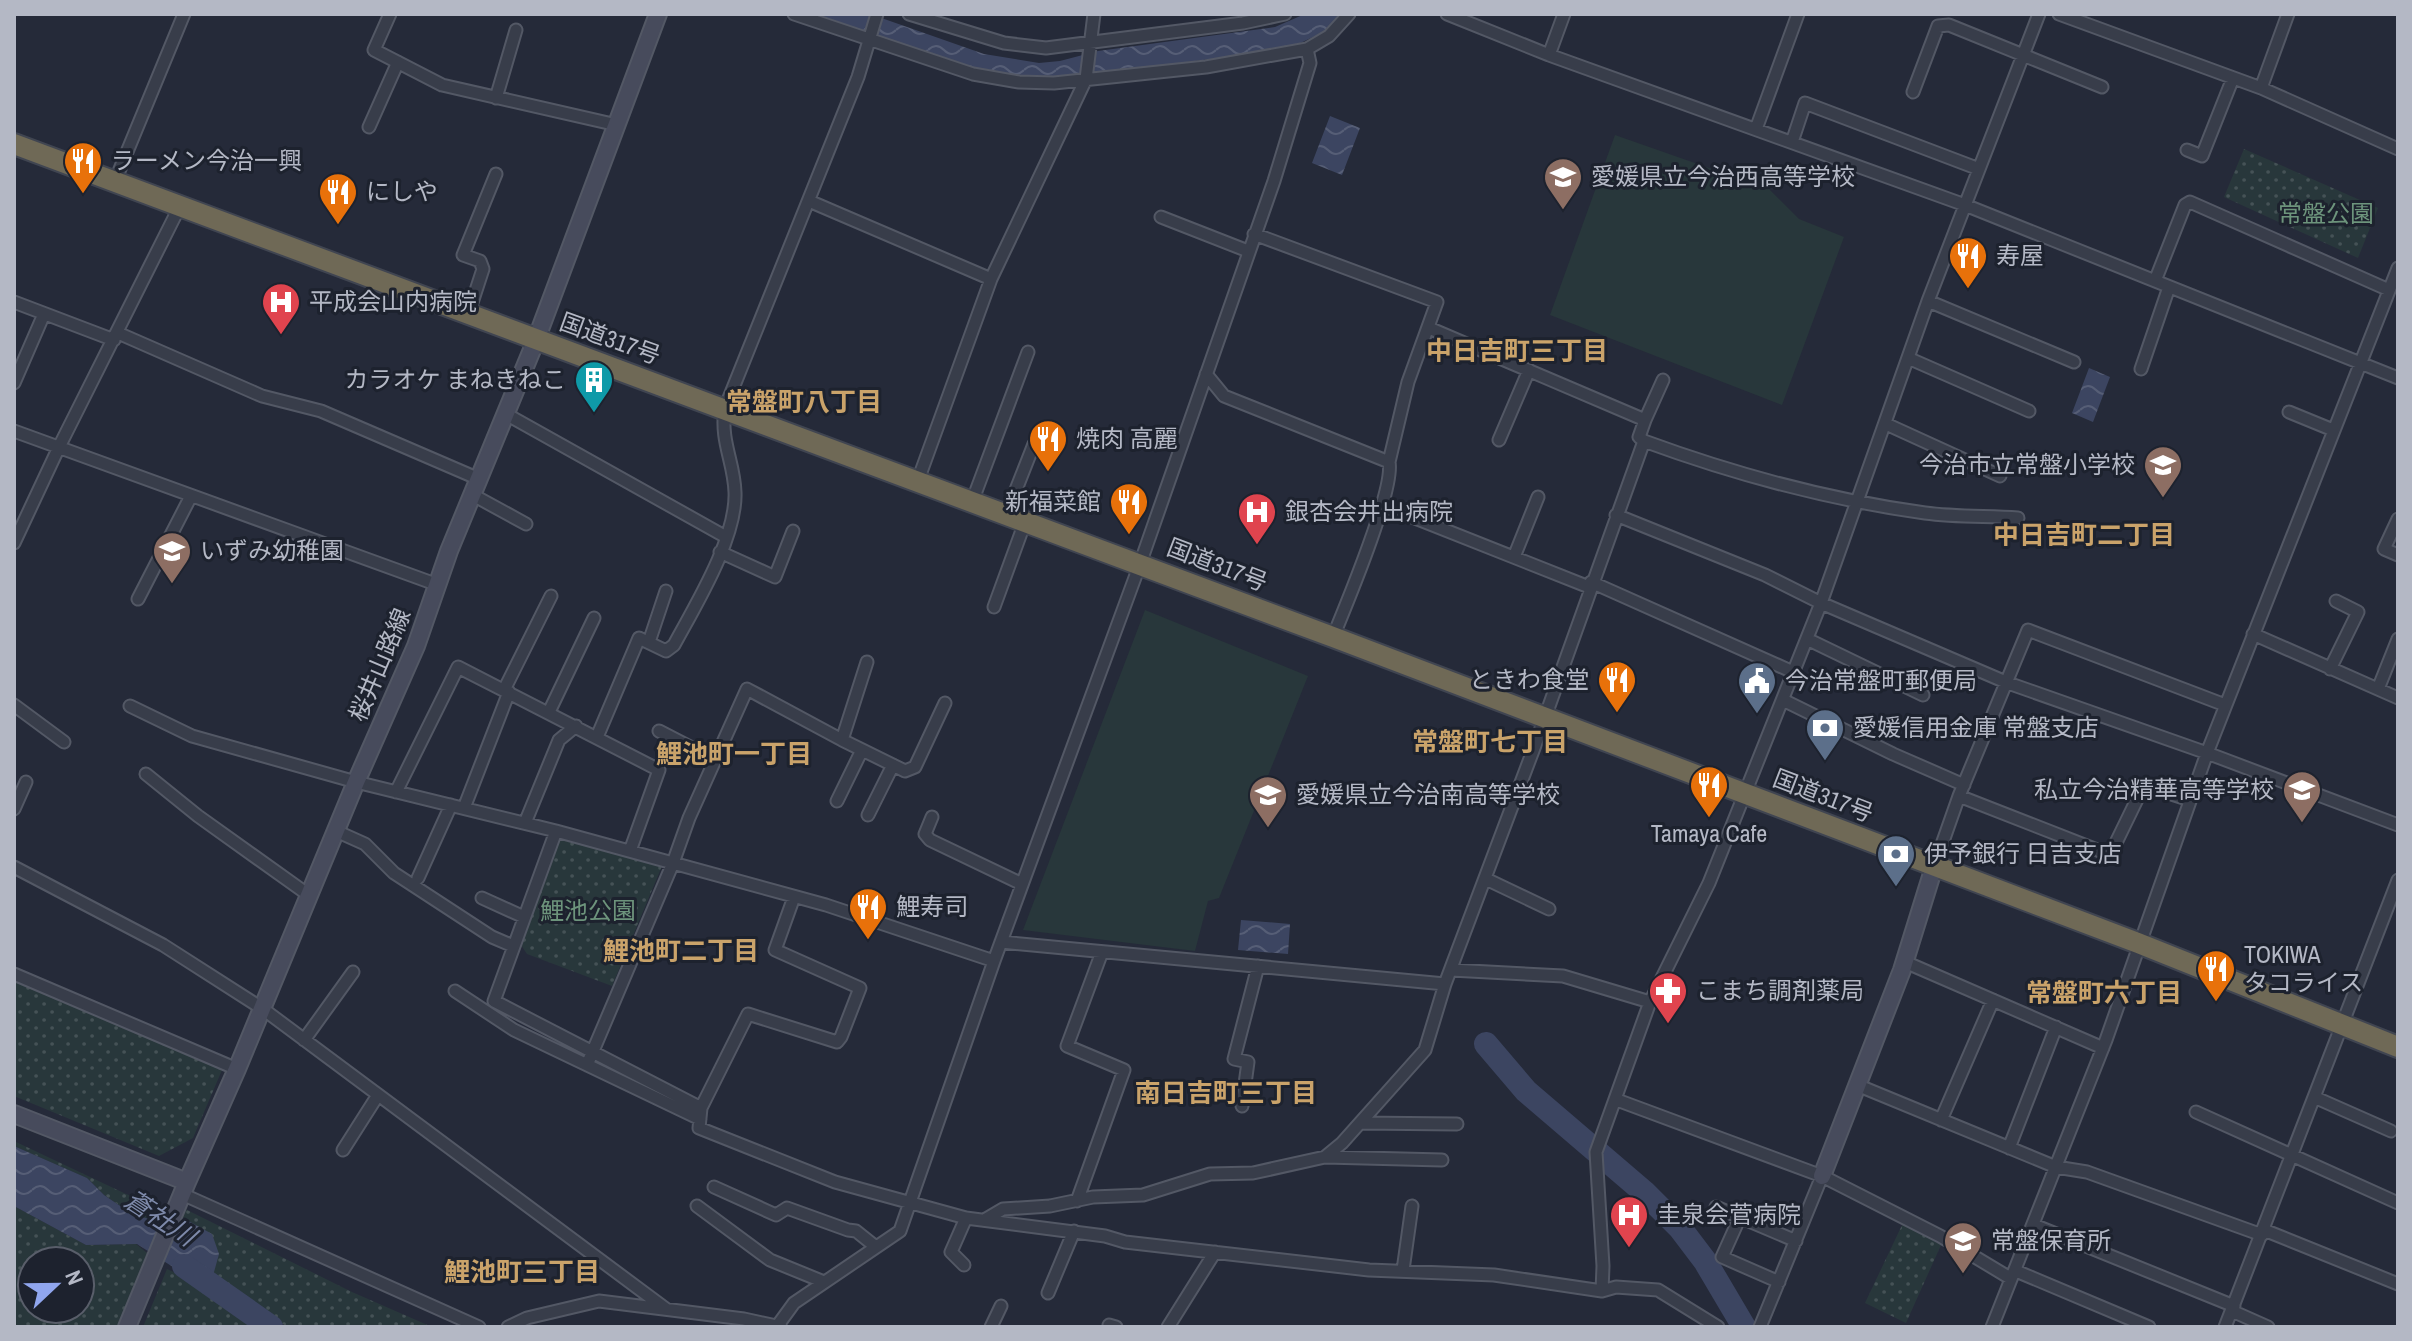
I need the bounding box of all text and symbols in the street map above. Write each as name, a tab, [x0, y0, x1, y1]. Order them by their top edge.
restaurant icon: ラーメン今治一興	[62, 140, 104, 195]
place label: ラーメン今治一興	[111, 144, 302, 176]
school or university icon: 愛媛県立今治西高等学校	[1542, 156, 1584, 211]
place label: 愛媛県立今治西高等学校	[1591, 160, 1855, 192]
restaurant icon: にしや	[317, 171, 359, 226]
place label: にしや	[366, 175, 438, 207]
park label: 常盤公園	[2278, 197, 2374, 229]
restaurant icon: 寿屋	[1947, 235, 1989, 290]
place label: 寿屋	[1996, 239, 2044, 271]
hospital icon: 平成会山内病院	[260, 281, 302, 336]
place label: 平成会山内病院	[309, 285, 477, 317]
street label: 国道317号	[556, 305, 665, 371]
district label: 中日吉町三丁目	[1426, 333, 1608, 368]
building icon: カラオケ まねきねこ	[573, 359, 615, 414]
place label: カラオケ まねきねこ	[345, 363, 566, 395]
district label: 常盤町八丁目	[726, 384, 882, 419]
restaurant icon: 焼肉 高麗	[1027, 418, 1069, 473]
place label: 焼肉 高麗	[1076, 422, 1177, 454]
school or university icon: 今治市立常盤小学校	[2142, 444, 2184, 499]
place label: 今治市立常盤小学校	[1919, 448, 2135, 480]
restaurant icon: 新福菜館	[1108, 481, 1150, 536]
place label: 新福菜館	[1005, 485, 1101, 517]
hospital icon: 銀杏会井出病院	[1236, 491, 1278, 546]
place label: 銀杏会井出病院	[1285, 495, 1453, 527]
district label: 中日吉町二丁目	[1993, 517, 2175, 552]
school or university icon: いずみ幼稚園	[151, 530, 193, 585]
street label: 国道317号	[1163, 530, 1272, 598]
place label: いずみ幼稚園	[200, 534, 344, 566]
street label: 桜井山路線	[341, 603, 417, 726]
restaurant icon: ときわ食堂	[1596, 659, 1638, 714]
public building icon: 今治常盤町郵便局	[1736, 660, 1778, 715]
place label: ときわ食堂	[1469, 663, 1589, 695]
place label: 今治常盤町郵便局	[1785, 664, 1977, 696]
bank icon: 愛媛信用金庫 常盤支店	[1804, 707, 1846, 762]
place label: 愛媛信用金庫 常盤支店	[1853, 711, 2098, 743]
district label: 常盤町七丁目	[1412, 724, 1568, 759]
district label: 鯉池町一丁目	[656, 736, 812, 771]
street label: 国道317号	[1769, 761, 1878, 829]
restaurant icon: Tamaya Cafe	[1688, 764, 1730, 819]
school or university icon: 私立今治精華高等学校	[2281, 769, 2323, 824]
place label: 私立今治精華高等学校	[2034, 773, 2274, 805]
school or university icon: 愛媛県立今治南高等学校	[1247, 774, 1289, 829]
place label: 愛媛県立今治南高等学校	[1296, 778, 1560, 810]
place label: Tamaya Cafe	[1651, 817, 1767, 849]
bank icon: 伊予銀行 日吉支店	[1875, 833, 1917, 888]
place label: 伊予銀行 日吉支店	[1924, 837, 2121, 869]
restaurant icon: 鯉寿司	[847, 886, 889, 941]
place label: 鯉寿司	[896, 890, 968, 922]
park label: 鯉池公園	[540, 894, 636, 926]
district label: 鯉池町二丁目	[603, 933, 759, 968]
place label: TOKIWA タコライス	[2244, 938, 2363, 998]
restaurant icon: TOKIWA タコライス	[2195, 948, 2237, 1003]
pharmacy icon: こまち調剤薬局	[1647, 970, 1689, 1025]
place label: こまち調剤薬局	[1696, 974, 1864, 1006]
district label: 常盤町六丁目	[2026, 975, 2182, 1010]
district label: 南日吉町三丁目	[1135, 1075, 1317, 1110]
water label: 蒼社川	[118, 1182, 205, 1255]
hospital icon: 圭泉会菅病院	[1608, 1194, 1650, 1249]
place label: 圭泉会菅病院	[1657, 1198, 1801, 1230]
school or university icon: 常盤保育所	[1942, 1220, 1984, 1275]
place label: 常盤保育所	[1991, 1224, 2111, 1256]
north arrow	[16, 1245, 96, 1325]
district label: 鯉池町三丁目	[444, 1254, 600, 1289]
text: N	[58, 1266, 91, 1289]

